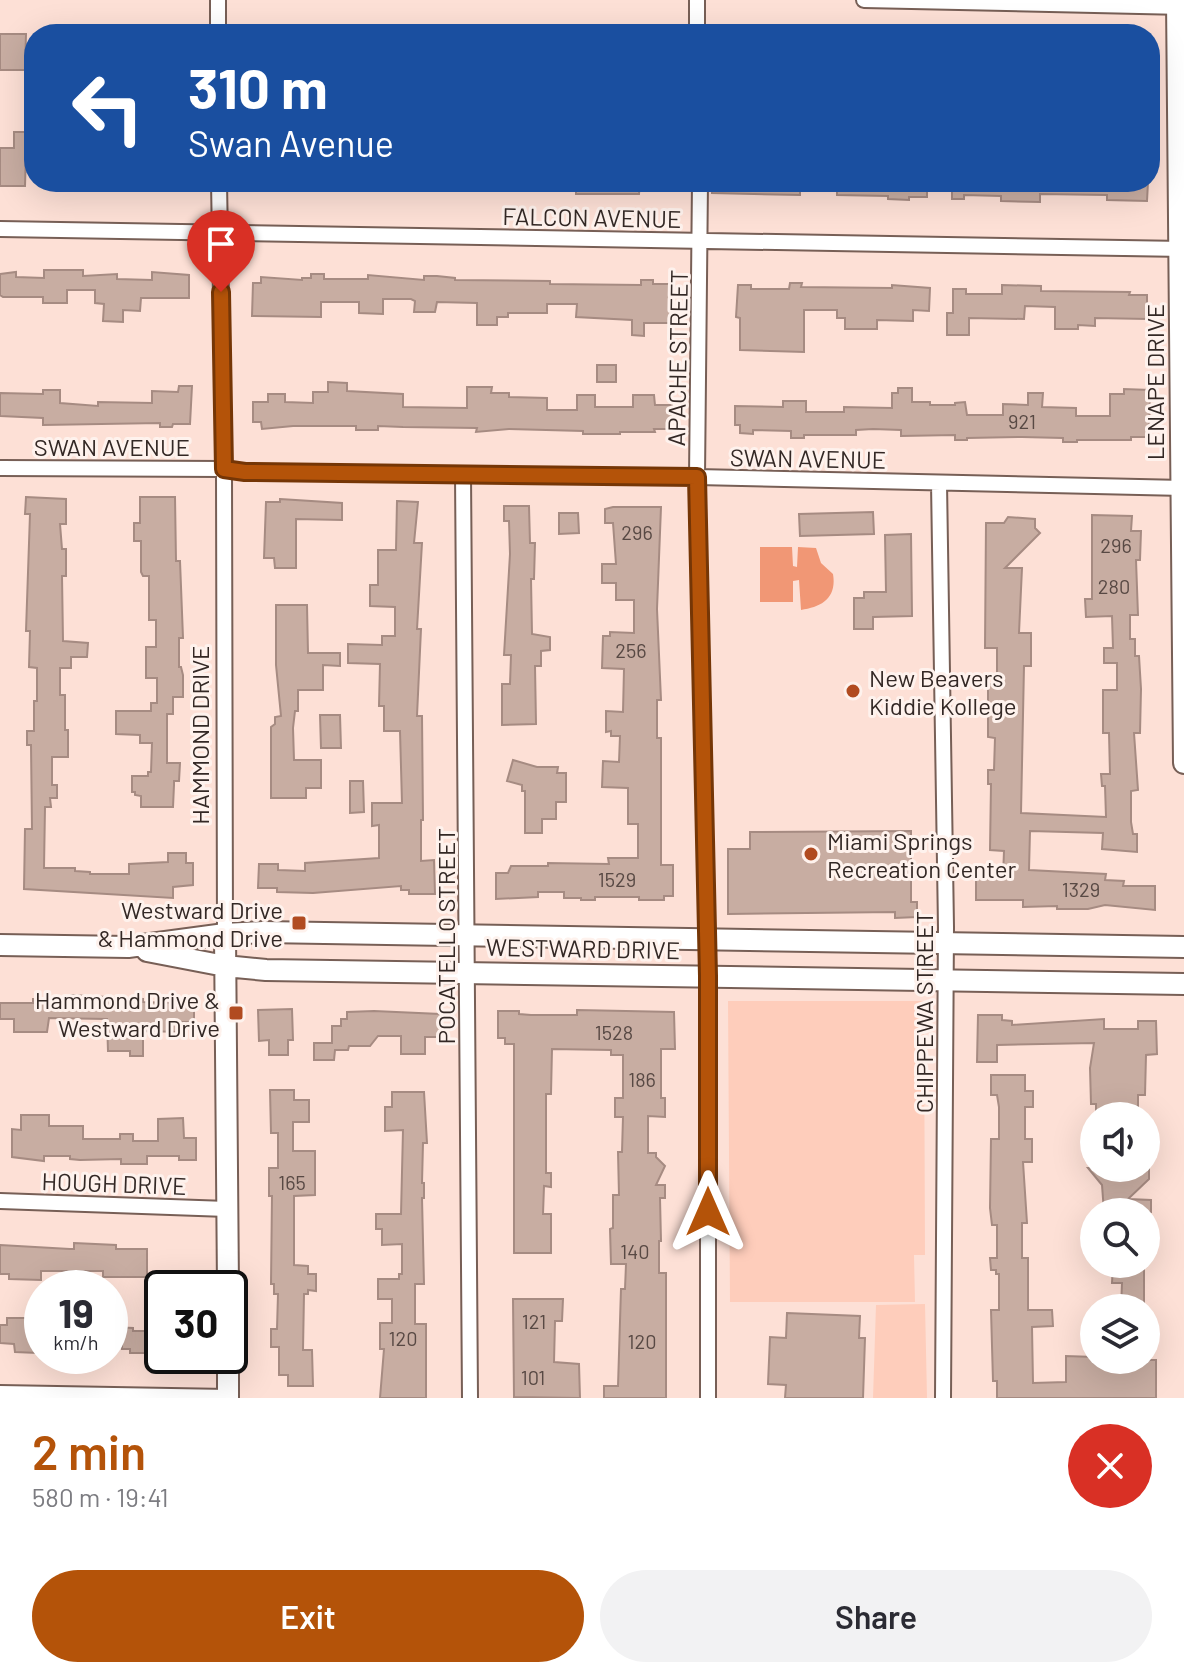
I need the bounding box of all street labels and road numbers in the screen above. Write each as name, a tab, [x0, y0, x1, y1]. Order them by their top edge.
street label: FALCON AVENUE	[502, 201, 682, 233]
street label: APACHE STREET	[661, 269, 693, 447]
street label: LENAPE DRIVE	[1140, 304, 1169, 460]
street label: SWAN AVENUE	[34, 432, 190, 461]
street label: SWAN AVENUE	[730, 442, 886, 474]
street label: HAMMOND DRIVE	[185, 645, 214, 825]
street label: POCATELLO STREET	[431, 828, 460, 1044]
street label: CHIPPEWA STREET	[909, 911, 938, 1113]
street label: WESTWARD DRIVE	[486, 932, 680, 964]
street label: HOUGH DRIVE	[41, 1166, 187, 1200]

